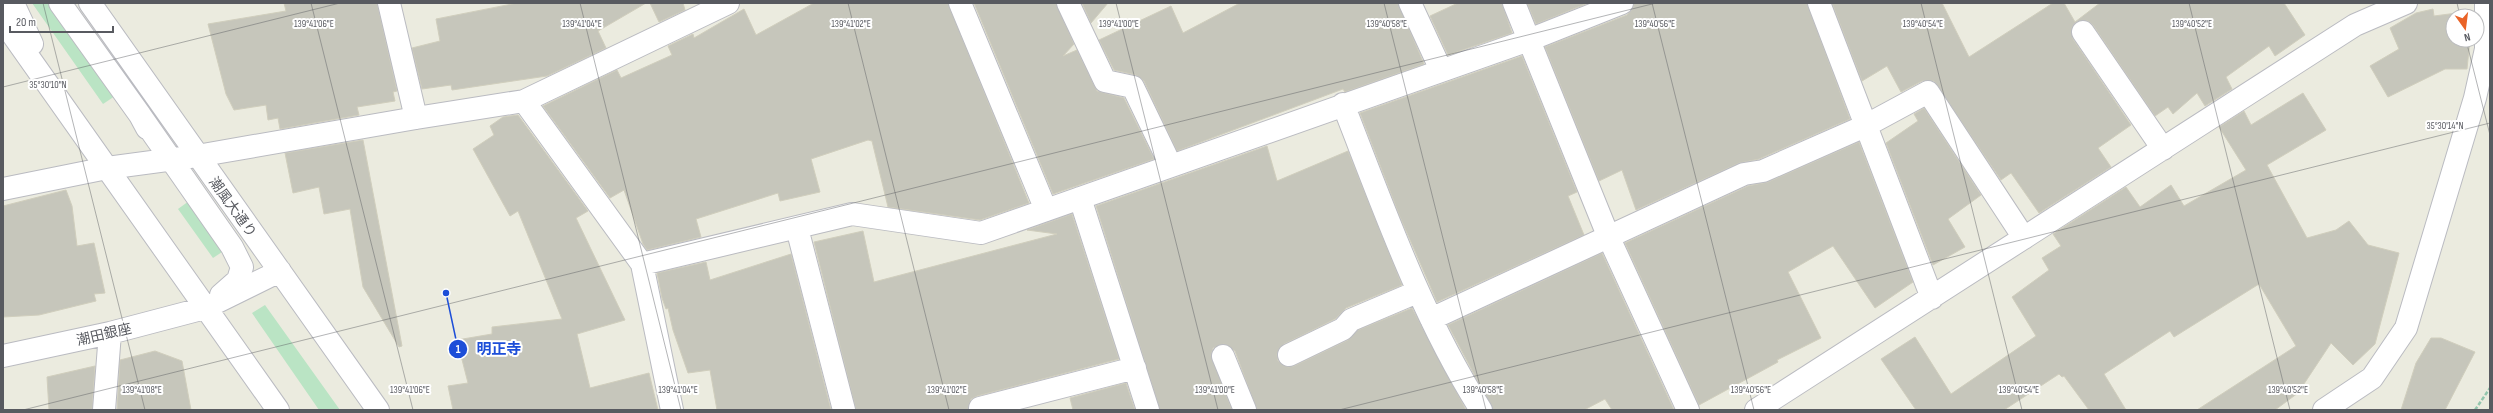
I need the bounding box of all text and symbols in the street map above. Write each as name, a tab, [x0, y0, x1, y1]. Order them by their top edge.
scale bar	[10, 8, 113, 34]
north arrow	[2445, 8, 2485, 48]
text: 20 m	[16, 15, 36, 30]
text: 139°41'06"E	[294, 18, 334, 30]
text: 139°41'04"E	[562, 18, 602, 30]
text: 139°41'02"E	[831, 18, 871, 30]
text: 139°41'00"E	[1099, 18, 1139, 30]
text: 139°40'58"E	[1367, 18, 1407, 30]
text: 139°40'56"E	[1635, 18, 1675, 30]
text: 139°40'54"E	[1903, 18, 1943, 30]
text: 139°40'52"E	[2172, 18, 2212, 30]
text: N	[2463, 30, 2472, 44]
text: 35°30'10"N	[29, 79, 67, 91]
text: 35°30'14"N	[2426, 120, 2464, 132]
street label: 潮風大通り	[205, 174, 260, 241]
street label: 潮田銀座	[75, 320, 133, 349]
callout: 明正寺	[448, 335, 529, 362]
text: 明正寺	[476, 340, 522, 359]
text: 1	[456, 342, 461, 357]
text: 139°41'08"E	[122, 384, 162, 396]
text: 139°41'06"E	[390, 384, 430, 396]
text: 139°41'04"E	[658, 384, 698, 396]
text: 139°41'02"E	[927, 384, 967, 396]
text: 139°41'00"E	[1195, 384, 1235, 396]
text: 139°40'58"E	[1463, 384, 1503, 396]
text: 139°40'56"E	[1731, 384, 1771, 396]
text: 139°40'54"E	[1999, 384, 2039, 396]
text: 139°40'52"E	[2268, 384, 2308, 396]

